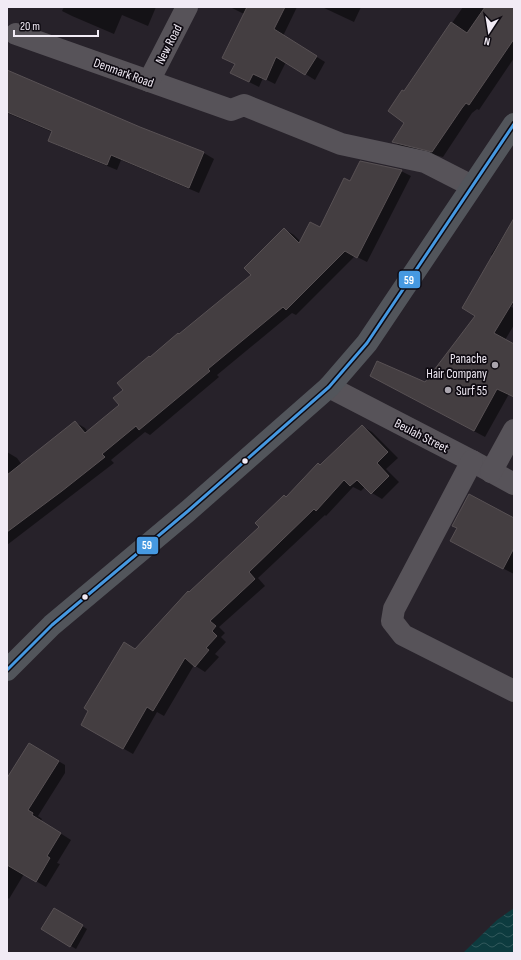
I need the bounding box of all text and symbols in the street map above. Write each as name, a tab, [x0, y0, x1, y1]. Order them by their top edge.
scale bar	[14, 12, 98, 38]
north arrow	[469, 12, 509, 52]
text: 20 m	[20, 19, 40, 34]
street label: New Road	[152, 22, 186, 67]
text: N	[483, 34, 491, 48]
street label: Denmark Road	[91, 55, 156, 91]
line badge: 59	[398, 270, 421, 289]
text: 59	[404, 274, 414, 287]
place label: Panache Hair Company	[426, 351, 487, 382]
marker: Panache Hair Company	[490, 360, 500, 370]
place label: Surf 55	[456, 383, 487, 399]
marker: Surf 55	[443, 385, 453, 395]
street label: Beulah Street	[392, 415, 451, 456]
unlabelled marker	[240, 456, 250, 466]
line badge: 59	[136, 536, 159, 555]
text: 59	[142, 539, 152, 552]
unlabelled marker	[80, 592, 90, 602]

